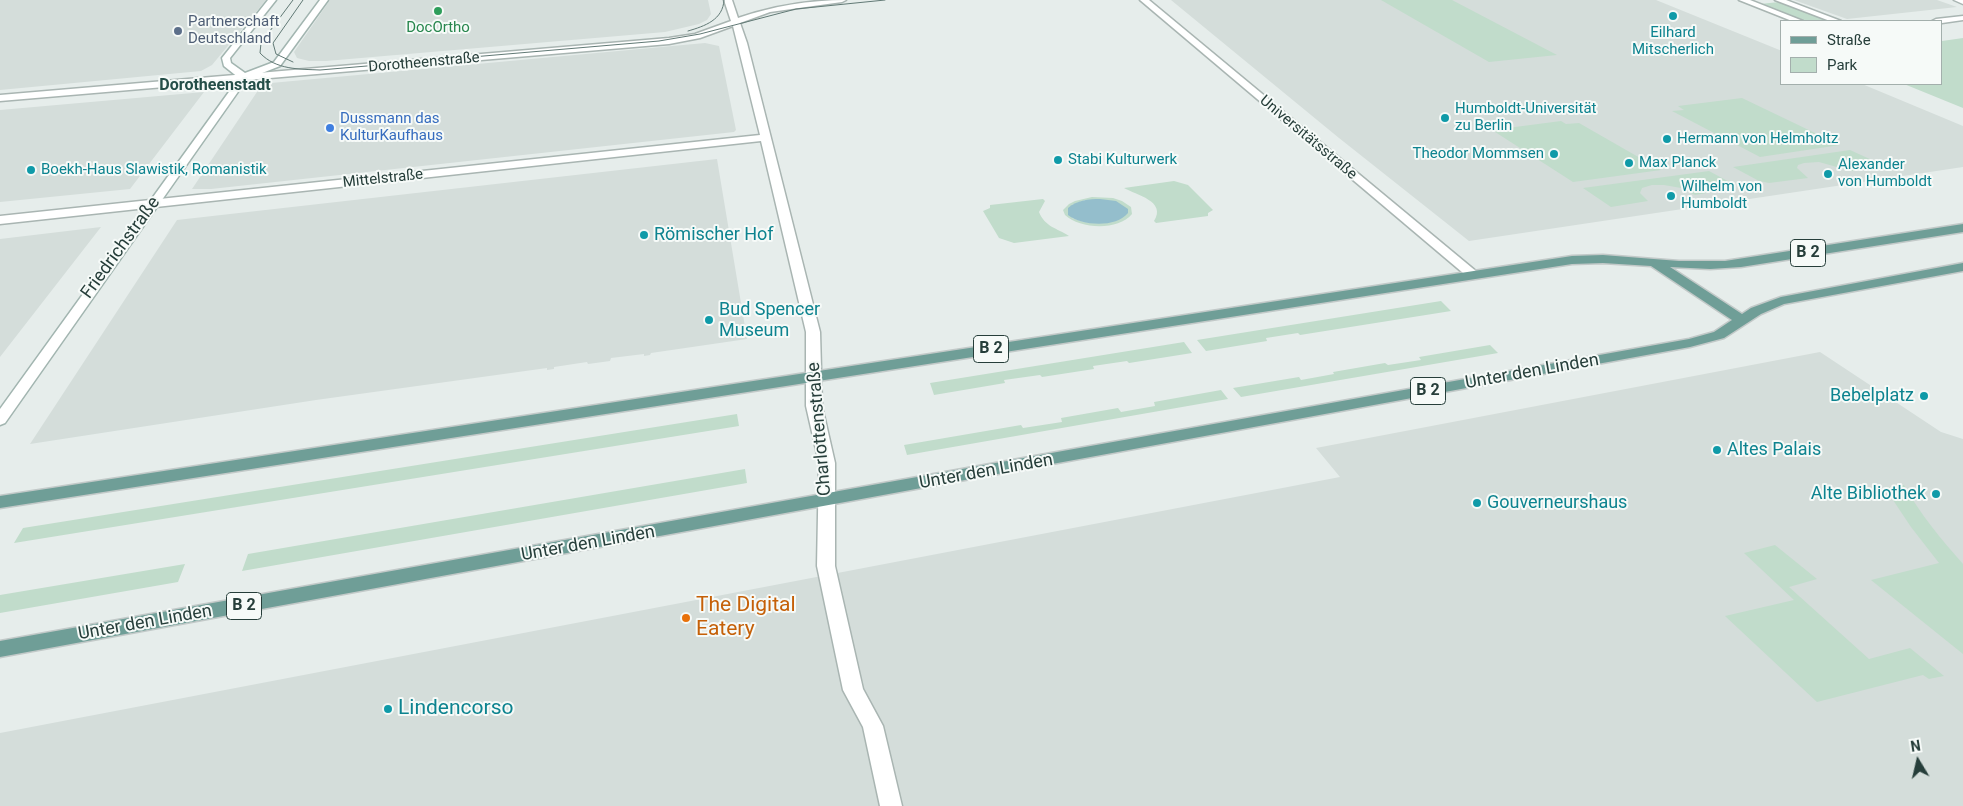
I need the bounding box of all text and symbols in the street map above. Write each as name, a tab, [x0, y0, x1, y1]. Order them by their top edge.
marker: DocOrtho	[432, 5, 444, 17]
marker: Eilhard Mitscherlich	[1667, 10, 1679, 22]
place label: Partnerschaft Deutschland	[188, 13, 279, 48]
place label: DocOrtho	[406, 19, 470, 37]
legend	[1780, 20, 1943, 85]
place label: Eilhard Mitscherlich	[1632, 24, 1714, 59]
marker: Partnerschaft Deutschland	[172, 25, 184, 37]
text: Straße	[1827, 31, 1871, 49]
street label: Dorotheenstraße	[368, 49, 480, 77]
text: Park	[1827, 56, 1857, 74]
district label: Dorotheenstadt	[159, 76, 271, 96]
street label: Universitätsstraße	[1256, 92, 1360, 184]
place label: Humboldt-Universität zu Berlin	[1455, 100, 1596, 135]
place label: Dussmann das KulturKaufhaus	[340, 110, 443, 145]
marker: Humboldt-Universität zu Berlin	[1439, 112, 1451, 124]
marker: Dussmann das KulturKaufhaus	[324, 122, 336, 134]
place label: Hermann von Helmholtz	[1677, 130, 1838, 148]
marker: Hermann von Helmholtz	[1661, 133, 1673, 145]
place label: Theodor Mommsen	[1413, 145, 1544, 163]
marker: Theodor Mommsen	[1548, 148, 1560, 160]
place label: Stabi Kulturwerk	[1068, 151, 1177, 169]
marker: Stabi Kulturwerk	[1052, 154, 1064, 166]
place label: Max Planck	[1639, 154, 1716, 172]
place label: Alexander von Humboldt	[1838, 156, 1932, 191]
marker: Max Planck	[1623, 157, 1635, 169]
place label: Boekh-Haus Slawistik, Romanistik	[41, 161, 267, 179]
marker: Boekh-Haus Slawistik, Romanistik	[25, 164, 37, 176]
street label: Mittelstraße	[342, 166, 424, 192]
marker: Alexander von Humboldt	[1822, 168, 1834, 180]
place label: Wilhelm von Humboldt	[1681, 178, 1762, 213]
marker: Wilhelm von Humboldt	[1665, 190, 1677, 202]
street label: Friedrichstraße	[77, 193, 165, 303]
place label: Römischer Hof	[654, 224, 774, 246]
marker: Römischer Hof	[638, 229, 650, 241]
road number: B 2	[1790, 240, 1826, 266]
place label: Bud Spencer Museum	[719, 299, 820, 342]
marker: Bud Spencer Museum	[703, 314, 715, 326]
road number: B 2	[974, 336, 1008, 362]
street label: Unter den Linden	[1463, 350, 1601, 394]
street label: Charlottenstraße	[803, 361, 837, 497]
road number: B 2	[1410, 378, 1446, 404]
place label: Bebelplatz	[1830, 385, 1914, 407]
marker: Bebelplatz	[1918, 390, 1930, 402]
place label: Altes Palais	[1727, 439, 1821, 461]
marker: Altes Palais	[1711, 444, 1723, 456]
street label: Unter den Linden	[917, 450, 1055, 494]
place label: Alte Bibliothek	[1811, 483, 1926, 505]
marker: Alte Bibliothek	[1930, 488, 1942, 500]
place label: Gouverneurshaus	[1487, 492, 1627, 514]
marker: Gouverneurshaus	[1471, 497, 1483, 509]
street label: Unter den Linden	[519, 522, 657, 566]
road number: B 2	[226, 592, 262, 620]
place label: The Digital Eatery	[696, 593, 796, 643]
street label: Unter den Linden	[76, 601, 214, 645]
marker: The Digital Eatery	[680, 612, 692, 624]
place label: Lindencorso	[398, 696, 513, 722]
marker: Lindencorso	[382, 703, 394, 715]
north arrow	[1893, 736, 1943, 786]
text: N	[1910, 738, 1922, 755]

